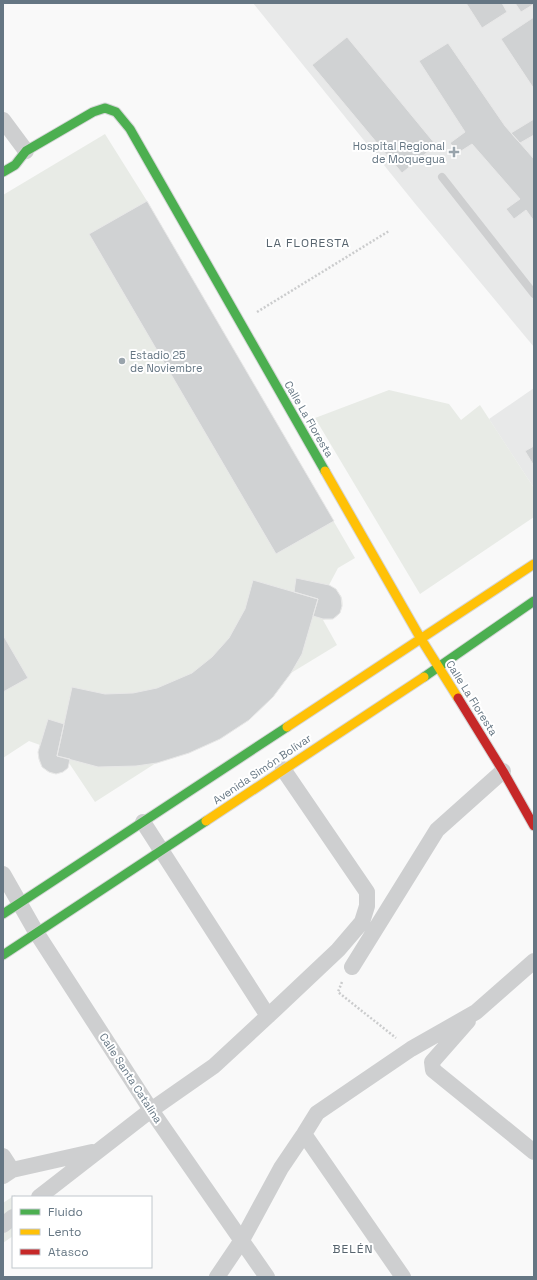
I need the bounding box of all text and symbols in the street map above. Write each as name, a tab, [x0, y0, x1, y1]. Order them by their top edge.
place label: Hospital Regional de Moquegua	[353, 139, 446, 166]
marker: Hospital Regional de Moquegua	[448, 146, 460, 158]
district label: LA FLORESTA	[266, 235, 350, 251]
place label: Estadio 25 de Noviembre	[130, 348, 202, 375]
marker: Estadio 25 de Noviembre	[117, 356, 127, 366]
street label: Calle La Floresta	[281, 378, 337, 460]
street label: Calle La Floresta	[443, 658, 501, 739]
street label: Avenida Simón Bolívar	[210, 731, 314, 807]
street label: Calle Santa Catalina	[97, 1030, 166, 1126]
legend	[12, 1196, 152, 1268]
text: Fluido	[48, 1204, 83, 1220]
text: Lento	[48, 1224, 82, 1240]
district label: BELÉN	[333, 1241, 373, 1257]
text: Atasco	[48, 1244, 89, 1260]

